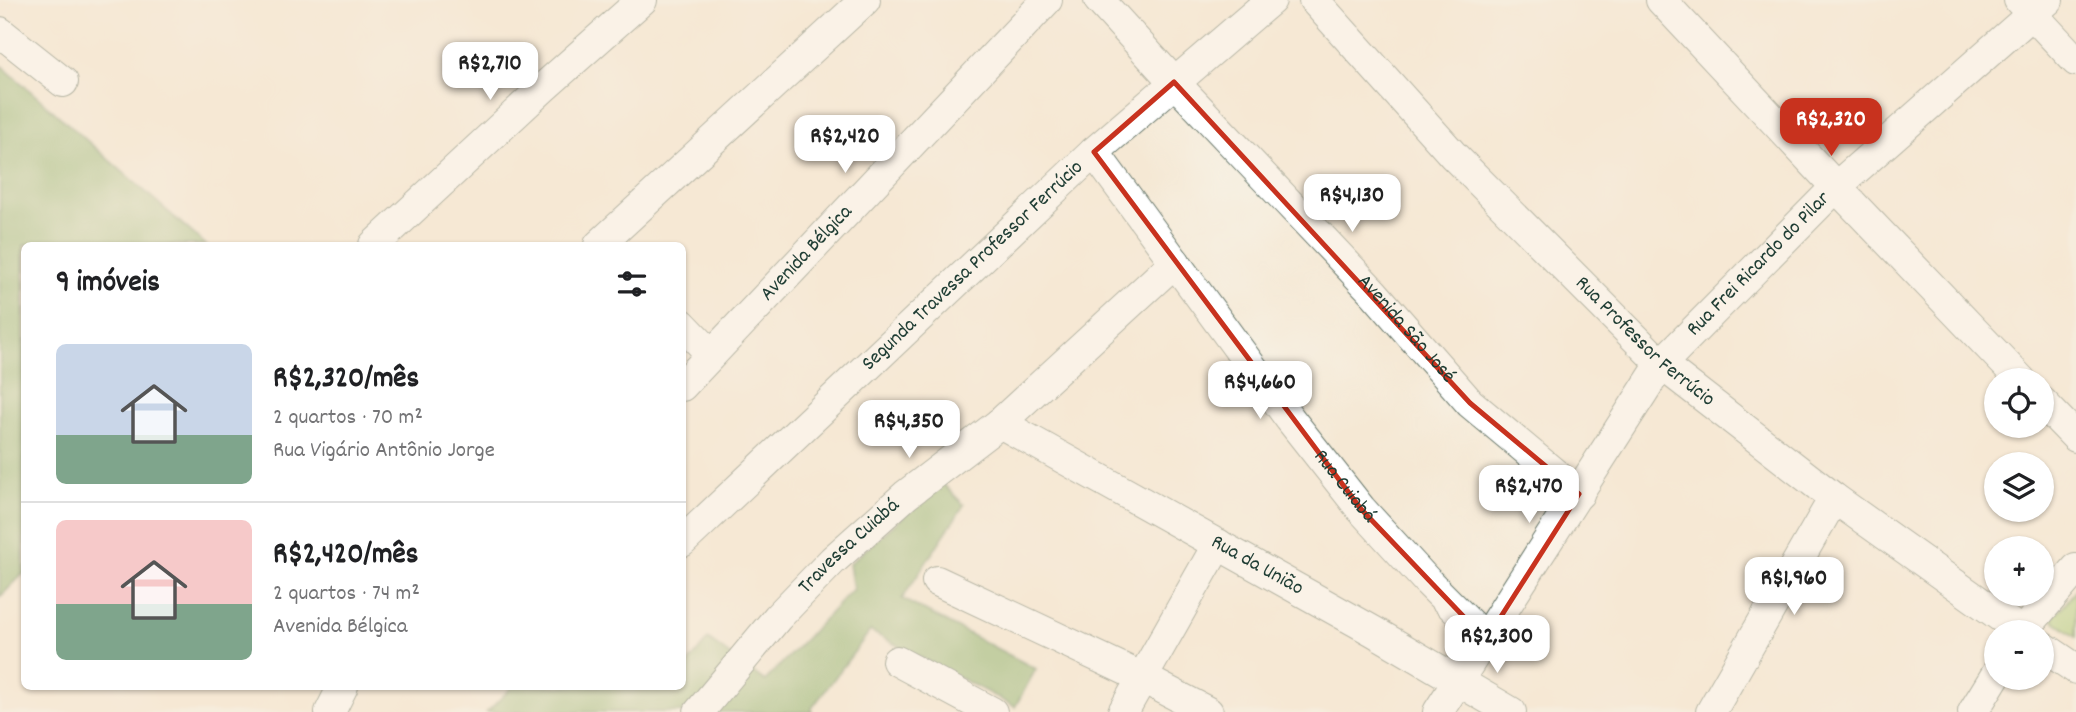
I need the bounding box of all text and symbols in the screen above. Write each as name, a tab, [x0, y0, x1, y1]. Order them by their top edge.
pin: R$2,710	[425, 42, 555, 102]
text: R$2,710	[458, 48, 522, 81]
pin: R$2,320	[1766, 99, 1896, 158]
text: R$2,320	[1796, 104, 1866, 137]
pin: R$2,420	[780, 116, 910, 175]
text: R$2,420	[810, 121, 880, 154]
street label: Segunda Travessa Professor Ferrúcio	[856, 154, 1091, 379]
pin: R$4,130	[1287, 174, 1417, 234]
text: R$4,130	[1320, 180, 1384, 213]
street label: Rua Frei Ricardo do Pilar	[1681, 185, 1838, 344]
street label: Avenida Bélgica	[754, 198, 861, 309]
text: 9 imóveis	[56, 263, 160, 306]
icon: filters	[613, 265, 651, 303]
street label: Avenida São José	[1349, 268, 1462, 391]
street label: Rua Professor Ferrúcio	[1567, 270, 1721, 415]
text: R$2,320/mês	[273, 359, 419, 402]
pin: R$4,660	[1195, 362, 1325, 421]
text: R$4,660	[1224, 367, 1296, 400]
map controls	[1984, 368, 2054, 690]
button: locate	[1984, 368, 2054, 438]
icon: home	[112, 372, 196, 456]
pin: R$4,350	[844, 400, 974, 460]
text: 2 quartos · 70 m²	[273, 402, 423, 435]
text: R$4,350	[874, 406, 944, 439]
text: Rua Vigário Antônio Jorge	[273, 435, 495, 468]
street label: Rua Cuiabá	[1305, 444, 1383, 531]
button: layers	[1984, 452, 2054, 522]
pin: R$2,470	[1464, 466, 1594, 525]
text: R$2,470	[1495, 471, 1563, 504]
street label: Travessa Cuiabá	[792, 491, 907, 602]
street label: Rua da União	[1205, 528, 1309, 604]
text: R$2,420/mês	[273, 535, 418, 578]
button: +	[1984, 536, 2054, 606]
icon: home	[112, 548, 196, 632]
pin: R$1,960	[1729, 558, 1859, 617]
text: R$1,960	[1761, 563, 1827, 596]
text: 2 quartos · 74 m²	[273, 578, 420, 611]
text: Avenida Bélgica	[273, 611, 408, 644]
pin: R$2,300	[1432, 616, 1562, 675]
button: −	[1984, 620, 2054, 690]
text: R$2,300	[1461, 621, 1533, 654]

